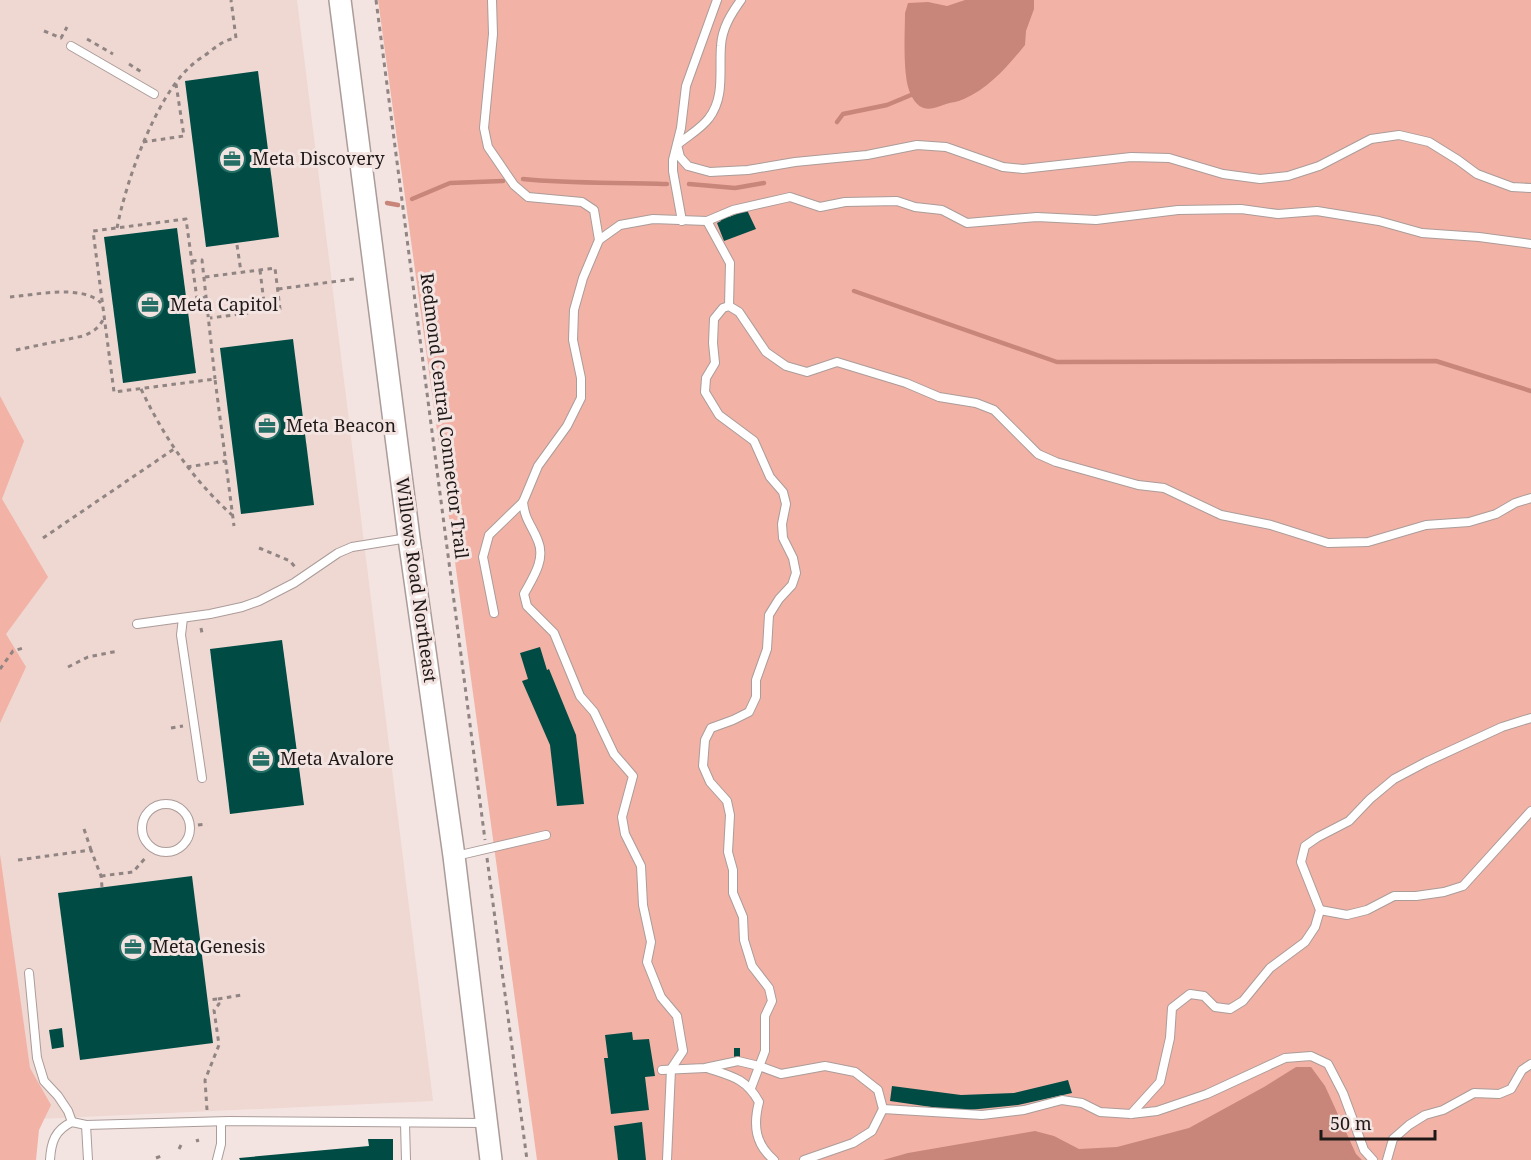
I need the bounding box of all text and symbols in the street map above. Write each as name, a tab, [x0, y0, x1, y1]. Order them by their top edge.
office icon: Meta Discovery	[217, 144, 247, 174]
place label: Meta Discovery	[252, 146, 385, 170]
street label: Redmond Central Connector Trail	[416, 271, 475, 561]
office icon: Meta Capitol	[135, 290, 165, 320]
place label: Meta Capitol	[170, 292, 278, 316]
office icon: Meta Beacon	[252, 411, 282, 441]
place label: Meta Beacon	[286, 413, 396, 437]
street label: Willows Road Northeast	[391, 476, 443, 684]
office icon: Meta Avalore	[246, 744, 276, 774]
place label: Meta Avalore	[280, 746, 394, 770]
office icon: Meta Genesis	[118, 932, 148, 962]
place label: Meta Genesis	[152, 934, 265, 958]
scale bar	[1321, 1103, 1435, 1141]
text: 50 m	[1330, 1111, 1372, 1135]

